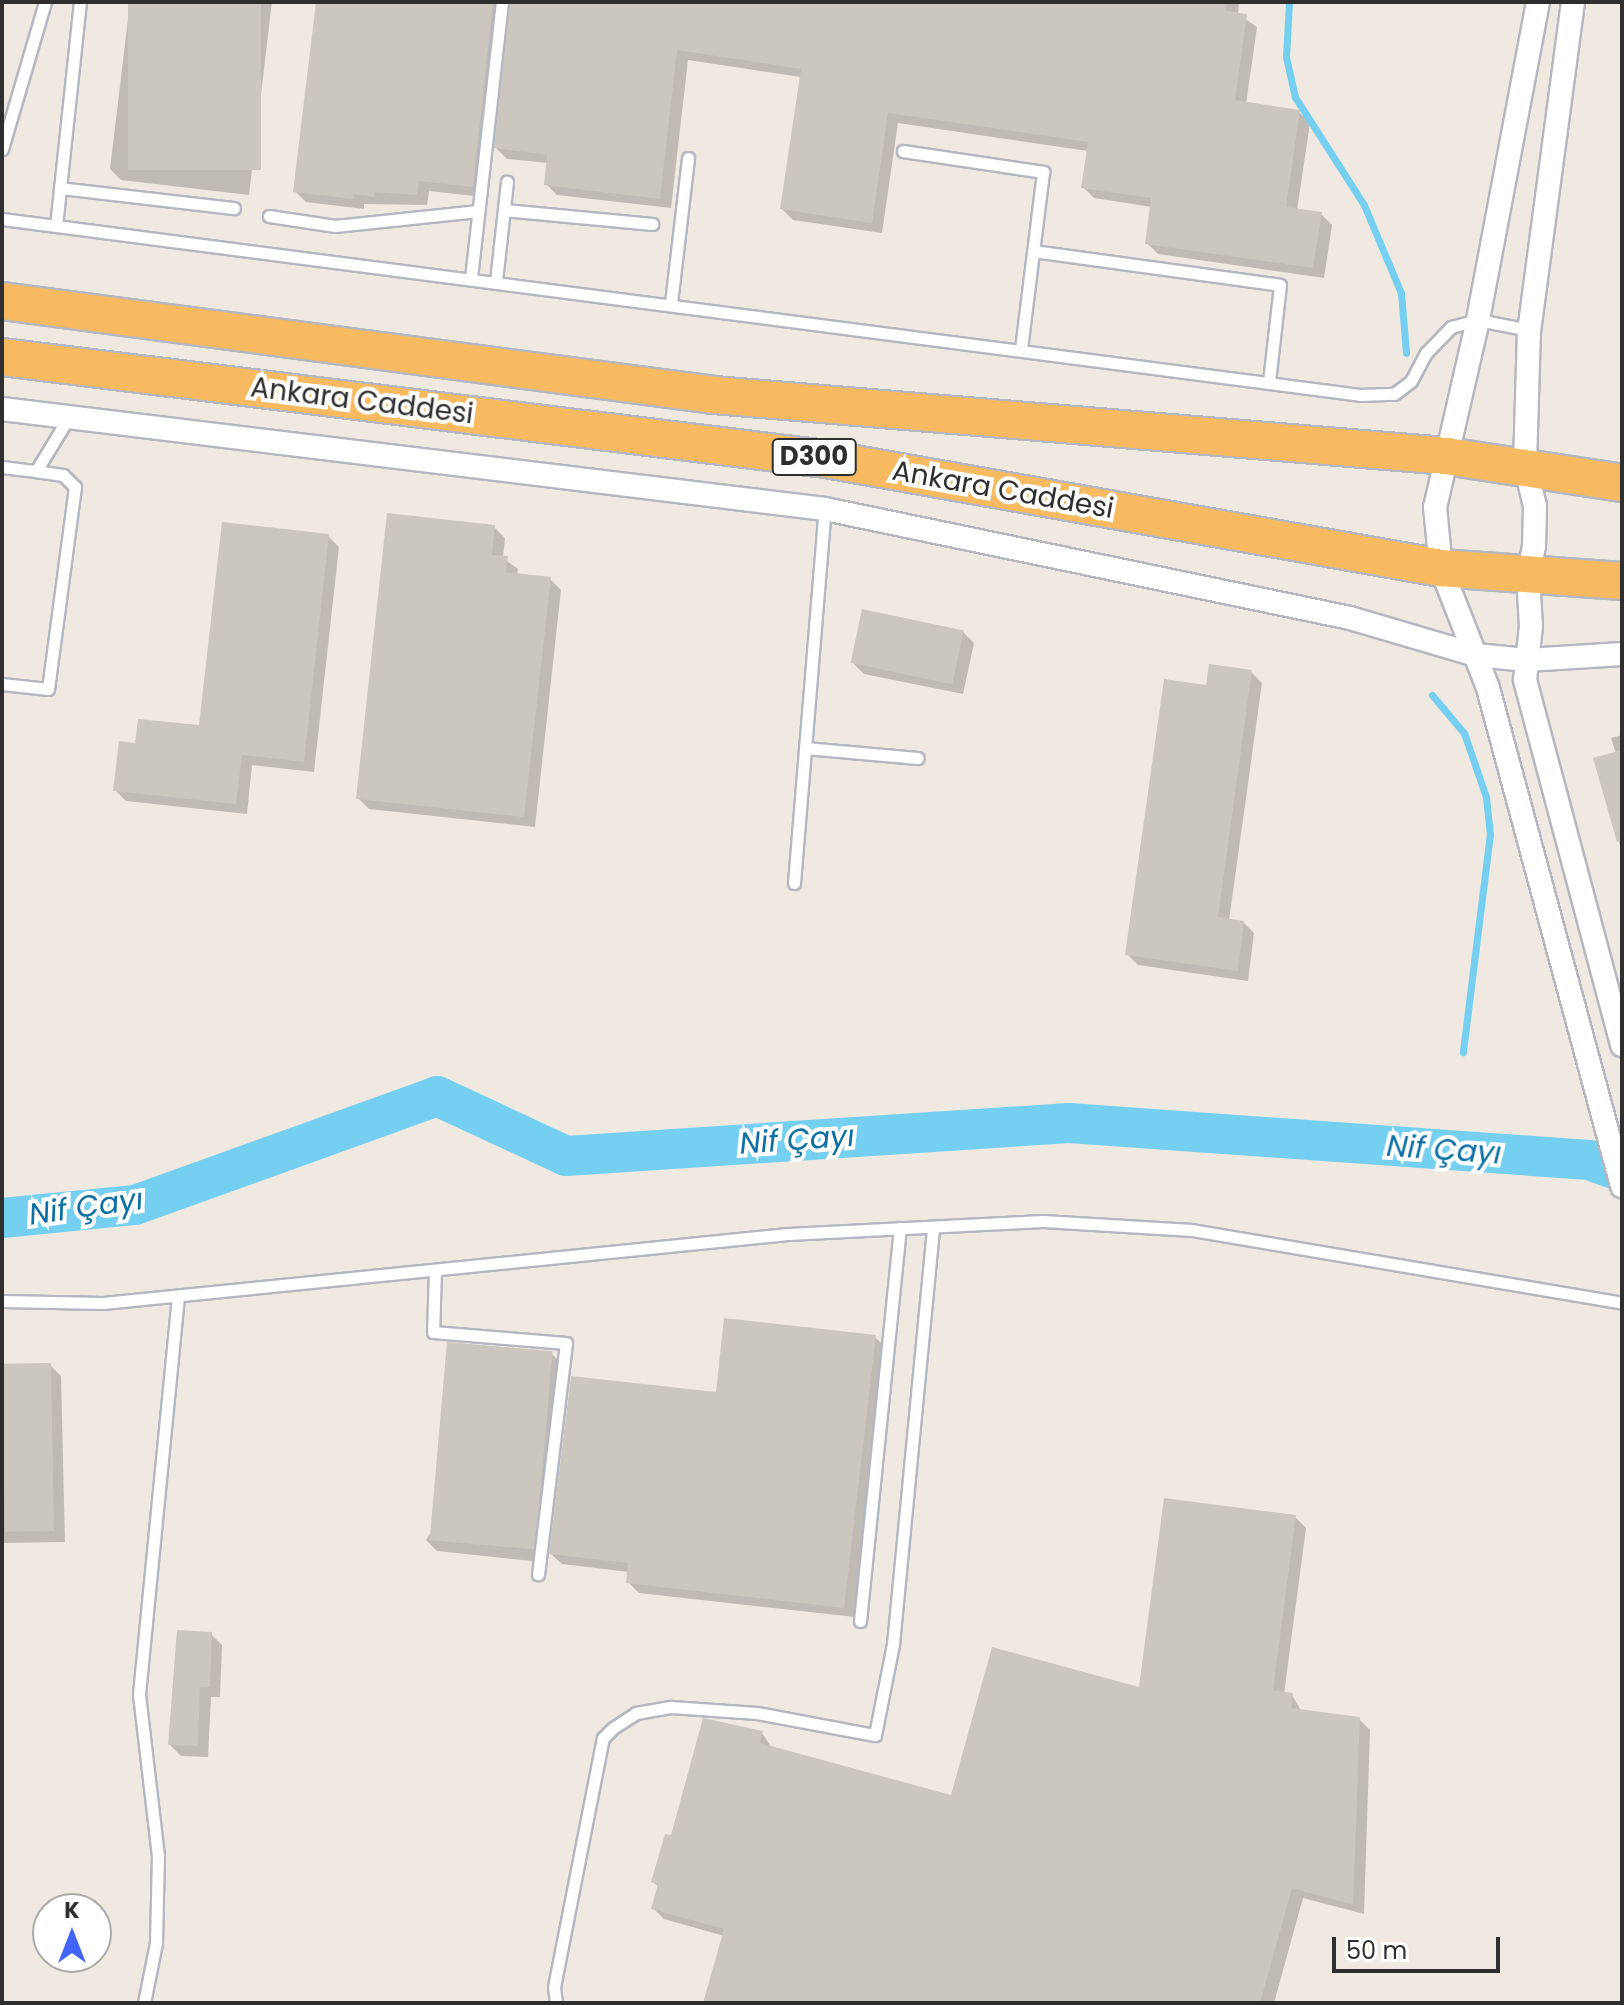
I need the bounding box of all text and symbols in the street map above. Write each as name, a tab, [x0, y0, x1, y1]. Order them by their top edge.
street label: Ankara Caddesi	[249, 371, 475, 431]
road number: D300	[770, 435, 858, 479]
street label: Ankara Caddesi	[890, 454, 1116, 526]
water label: Nif Çayı	[738, 1118, 856, 1162]
water label: Nif Çayı	[1385, 1128, 1503, 1172]
water label: Nif Çayı	[27, 1181, 145, 1233]
north arrow	[32, 1893, 112, 1973]
text: K	[64, 1895, 80, 1926]
scale bar	[1336, 1921, 1504, 1971]
text: 50 m	[1346, 1934, 1407, 1967]

